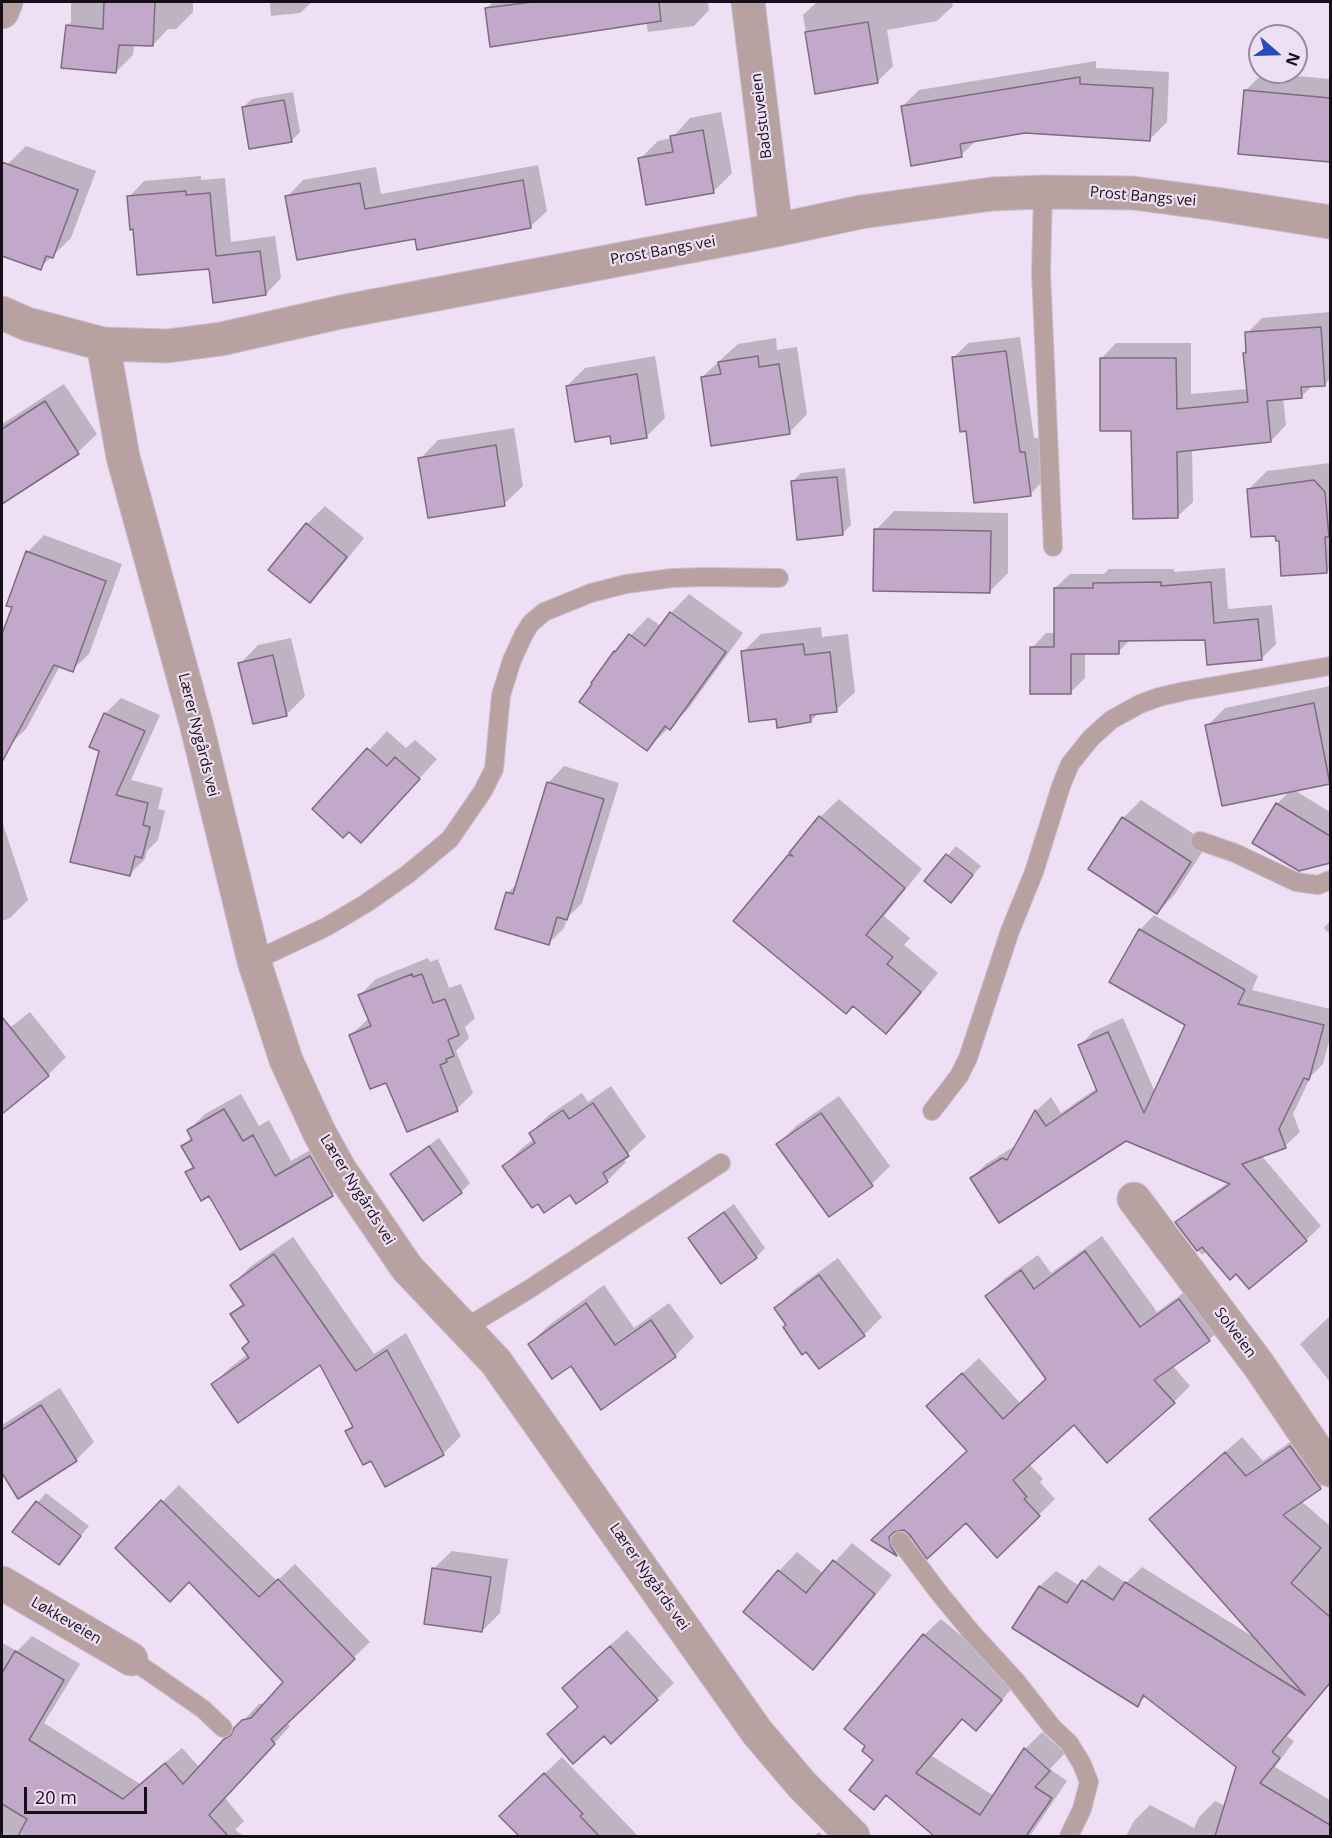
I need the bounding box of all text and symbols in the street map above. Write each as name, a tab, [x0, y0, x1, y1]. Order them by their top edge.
north arrow	[1248, 24, 1308, 84]
text: N	[1280, 50, 1306, 69]
street label: Badstuveien	[748, 72, 776, 160]
street label: Prost Bangs vei	[1089, 183, 1197, 211]
street label: Prost Bangs vei	[609, 233, 717, 269]
street label: Lærer Nygårds vei	[174, 671, 222, 799]
street label: Lærer Nygårds vei	[316, 1132, 398, 1248]
street label: Solveien	[1210, 1304, 1260, 1362]
street label: Lærer Nygårds vei	[605, 1520, 693, 1634]
street label: Løkkeveien	[28, 1594, 104, 1648]
scale bar	[27, 1775, 150, 1813]
text: 20 m	[35, 1785, 77, 1809]

